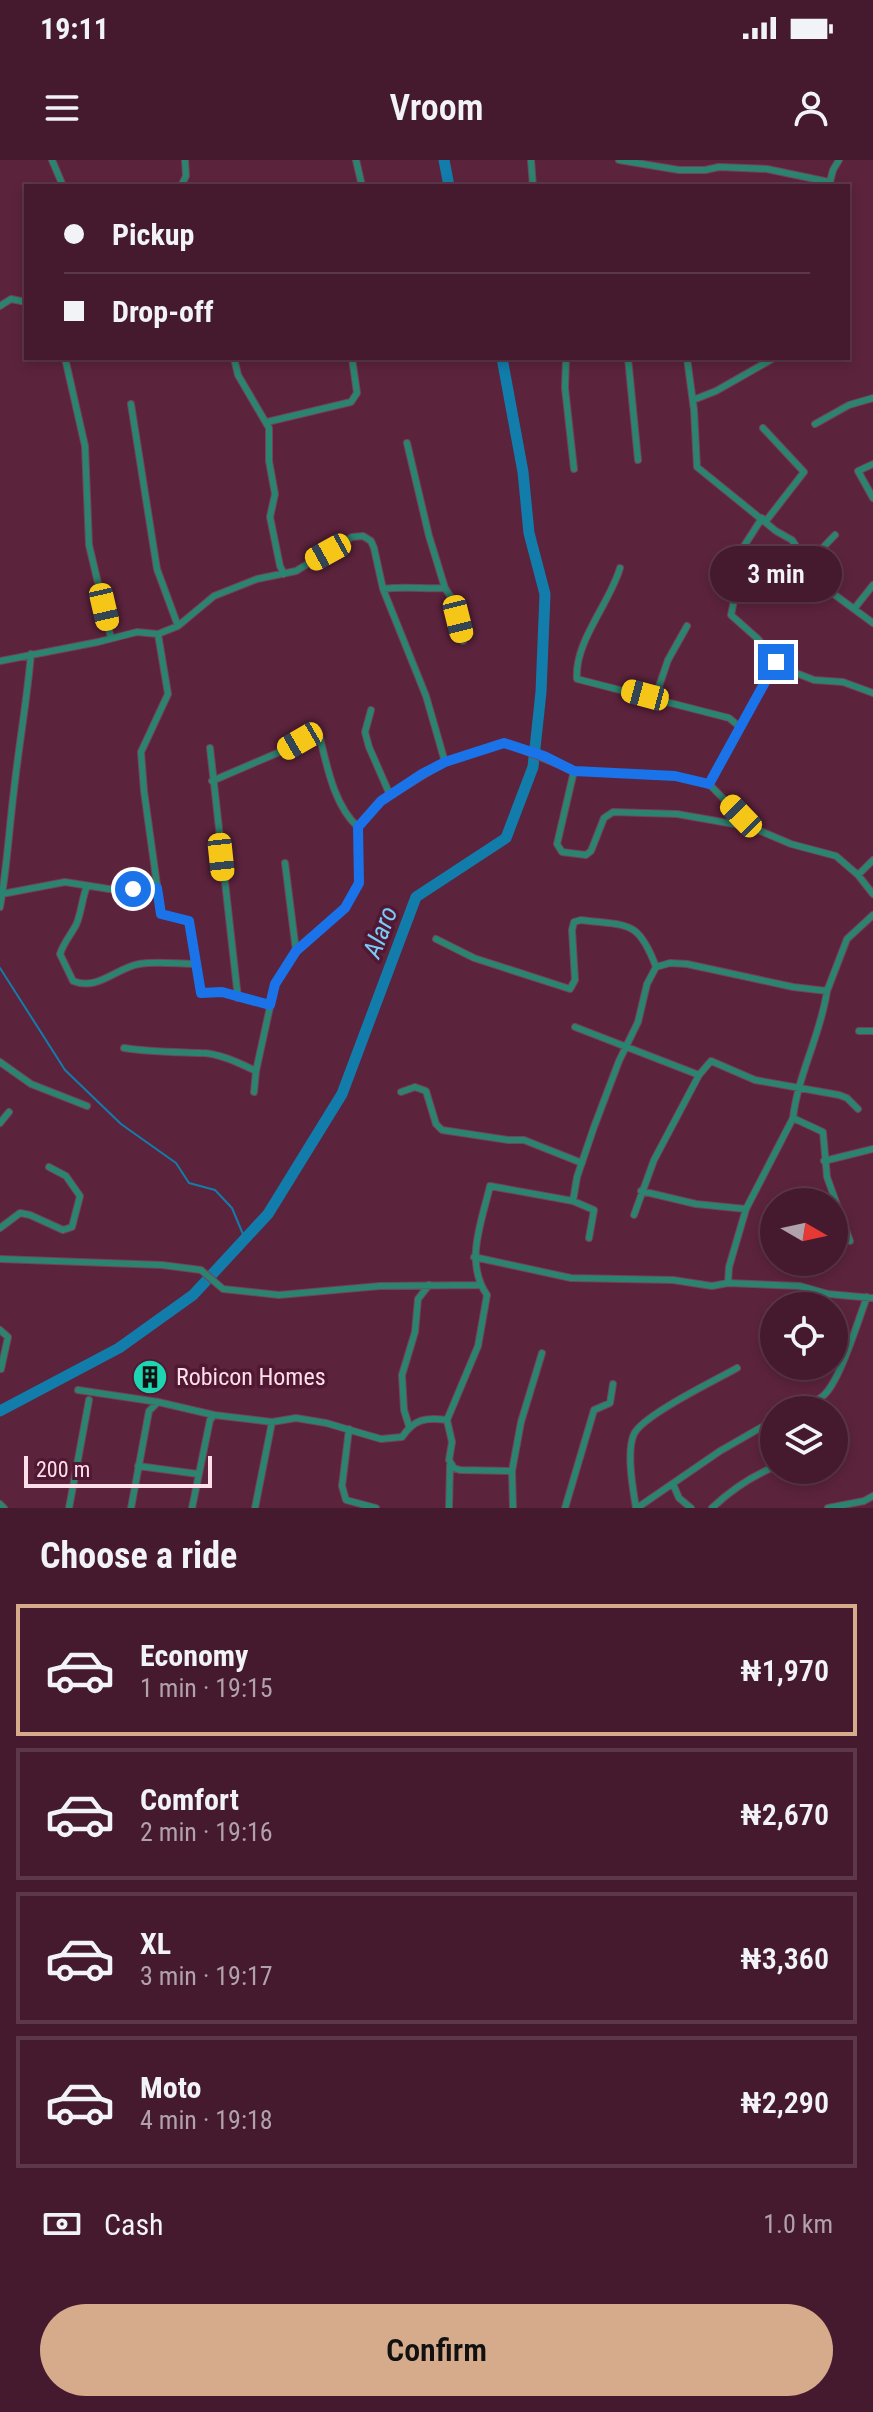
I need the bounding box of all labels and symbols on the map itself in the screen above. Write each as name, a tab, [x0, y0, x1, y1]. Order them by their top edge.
car	[301, 530, 355, 574]
callout: 3 min	[710, 546, 842, 602]
car	[87, 581, 121, 633]
car	[441, 593, 475, 645]
route end	[758, 644, 794, 680]
car	[619, 677, 671, 713]
car	[273, 719, 327, 763]
car	[716, 790, 766, 842]
car	[207, 832, 235, 882]
route start	[115, 871, 151, 907]
water label: Alaro	[356, 902, 403, 963]
north arrow	[760, 1188, 848, 1276]
building icon: Robicon Homes	[131, 1358, 169, 1396]
place label: Robicon Homes	[176, 1363, 326, 1391]
scale bar	[24, 1452, 212, 1488]

